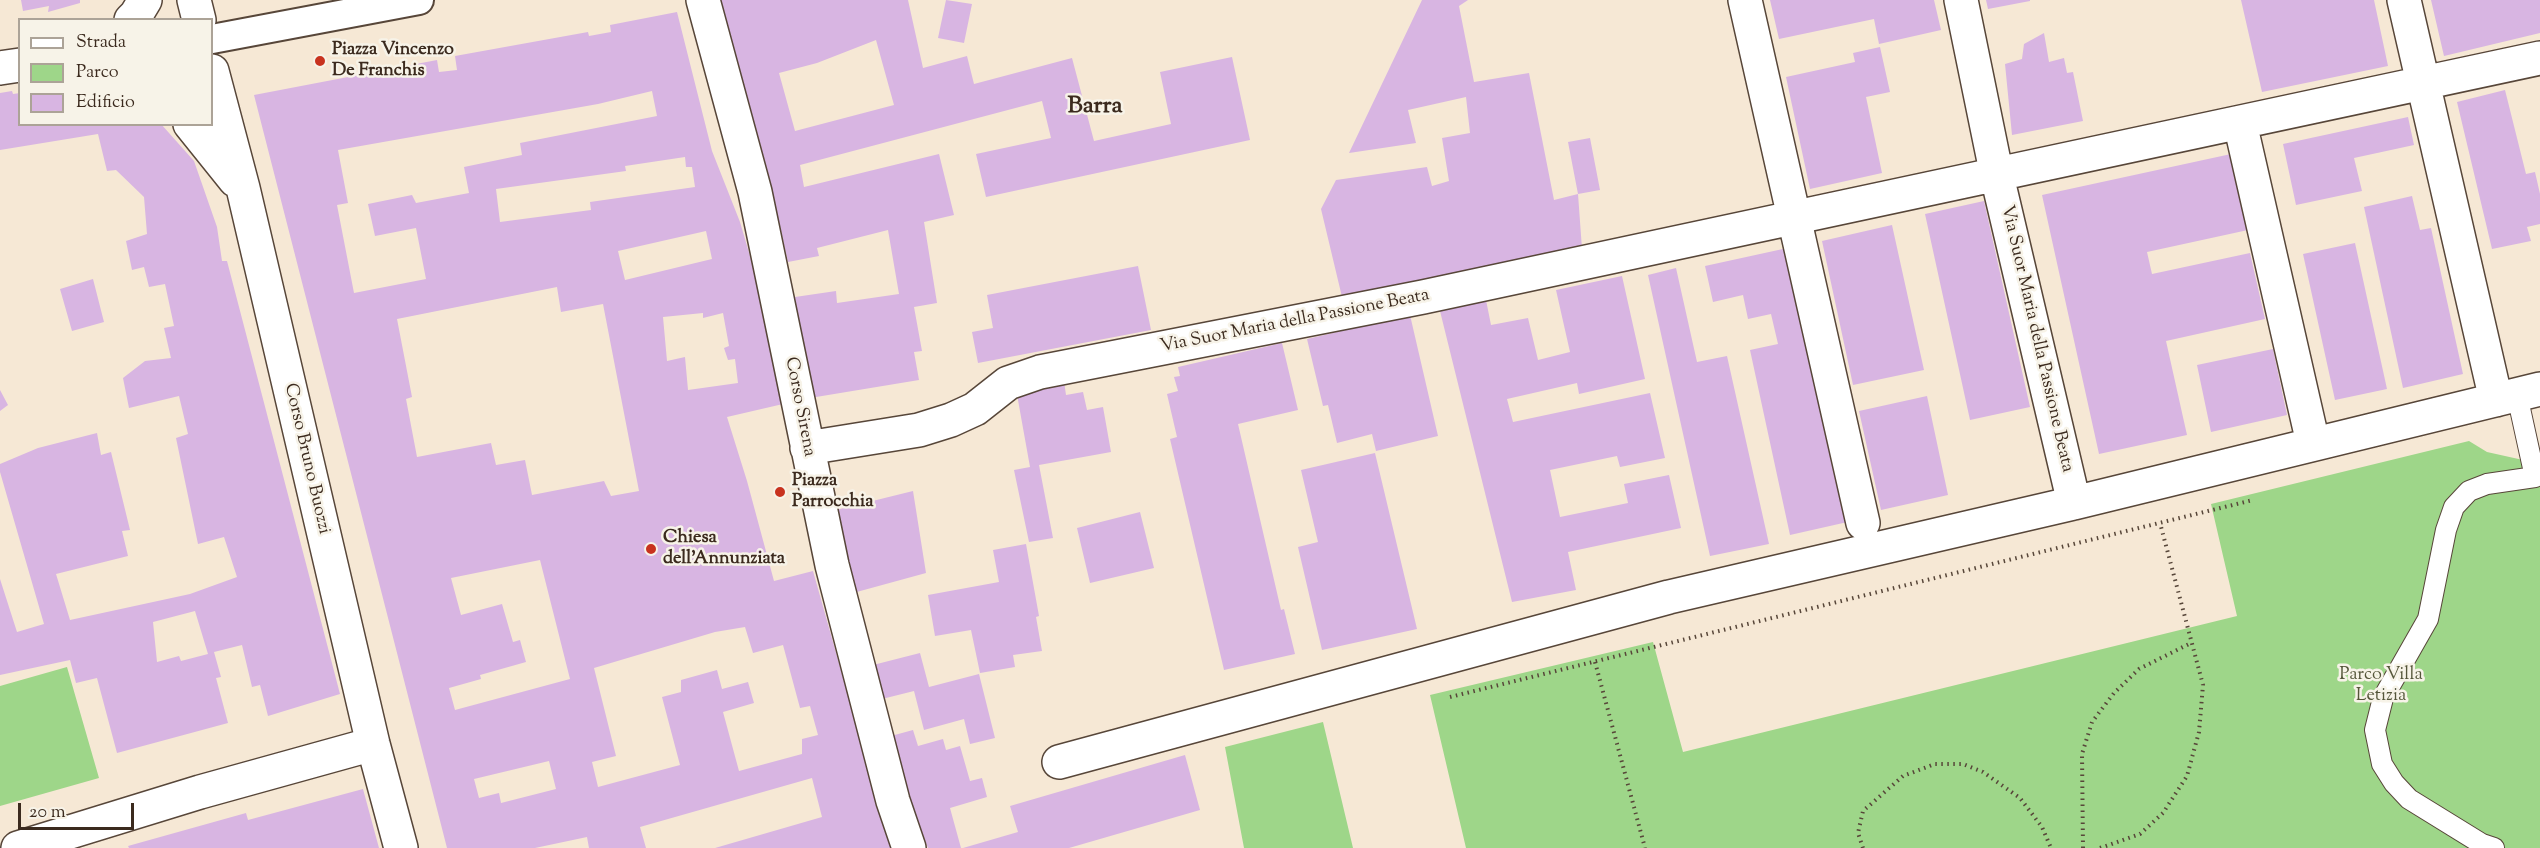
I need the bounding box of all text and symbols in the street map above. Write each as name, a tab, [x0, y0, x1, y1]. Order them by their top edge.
legend	[18, 18, 213, 126]
text: Strada	[76, 30, 126, 56]
place label: Piazza Vincenzo De Franchis	[332, 40, 454, 82]
marker: Piazza Vincenzo De Franchis	[313, 54, 327, 68]
text: Parco	[76, 60, 119, 86]
text: Edificio	[76, 90, 135, 116]
district label: Barra	[1068, 94, 1122, 122]
street label: Via Suor Maria della Passione Beata	[1995, 203, 2077, 475]
street label: Via Suor Maria della Passione Beata	[1159, 285, 1431, 359]
street label: Corso Sirena	[779, 355, 819, 459]
street label: Corso Bruno Buozzi	[278, 381, 334, 537]
place label: Piazza Parrocchia	[792, 471, 873, 514]
marker: Piazza Parrocchia	[773, 485, 787, 499]
place label: Chiesa dell'Annunziata	[663, 528, 785, 570]
marker: Chiesa dell'Annunziata	[644, 542, 658, 556]
park label: Parco Villa Letizia	[2339, 665, 2423, 708]
scale bar	[21, 791, 136, 829]
text: 20 m	[29, 800, 66, 826]

